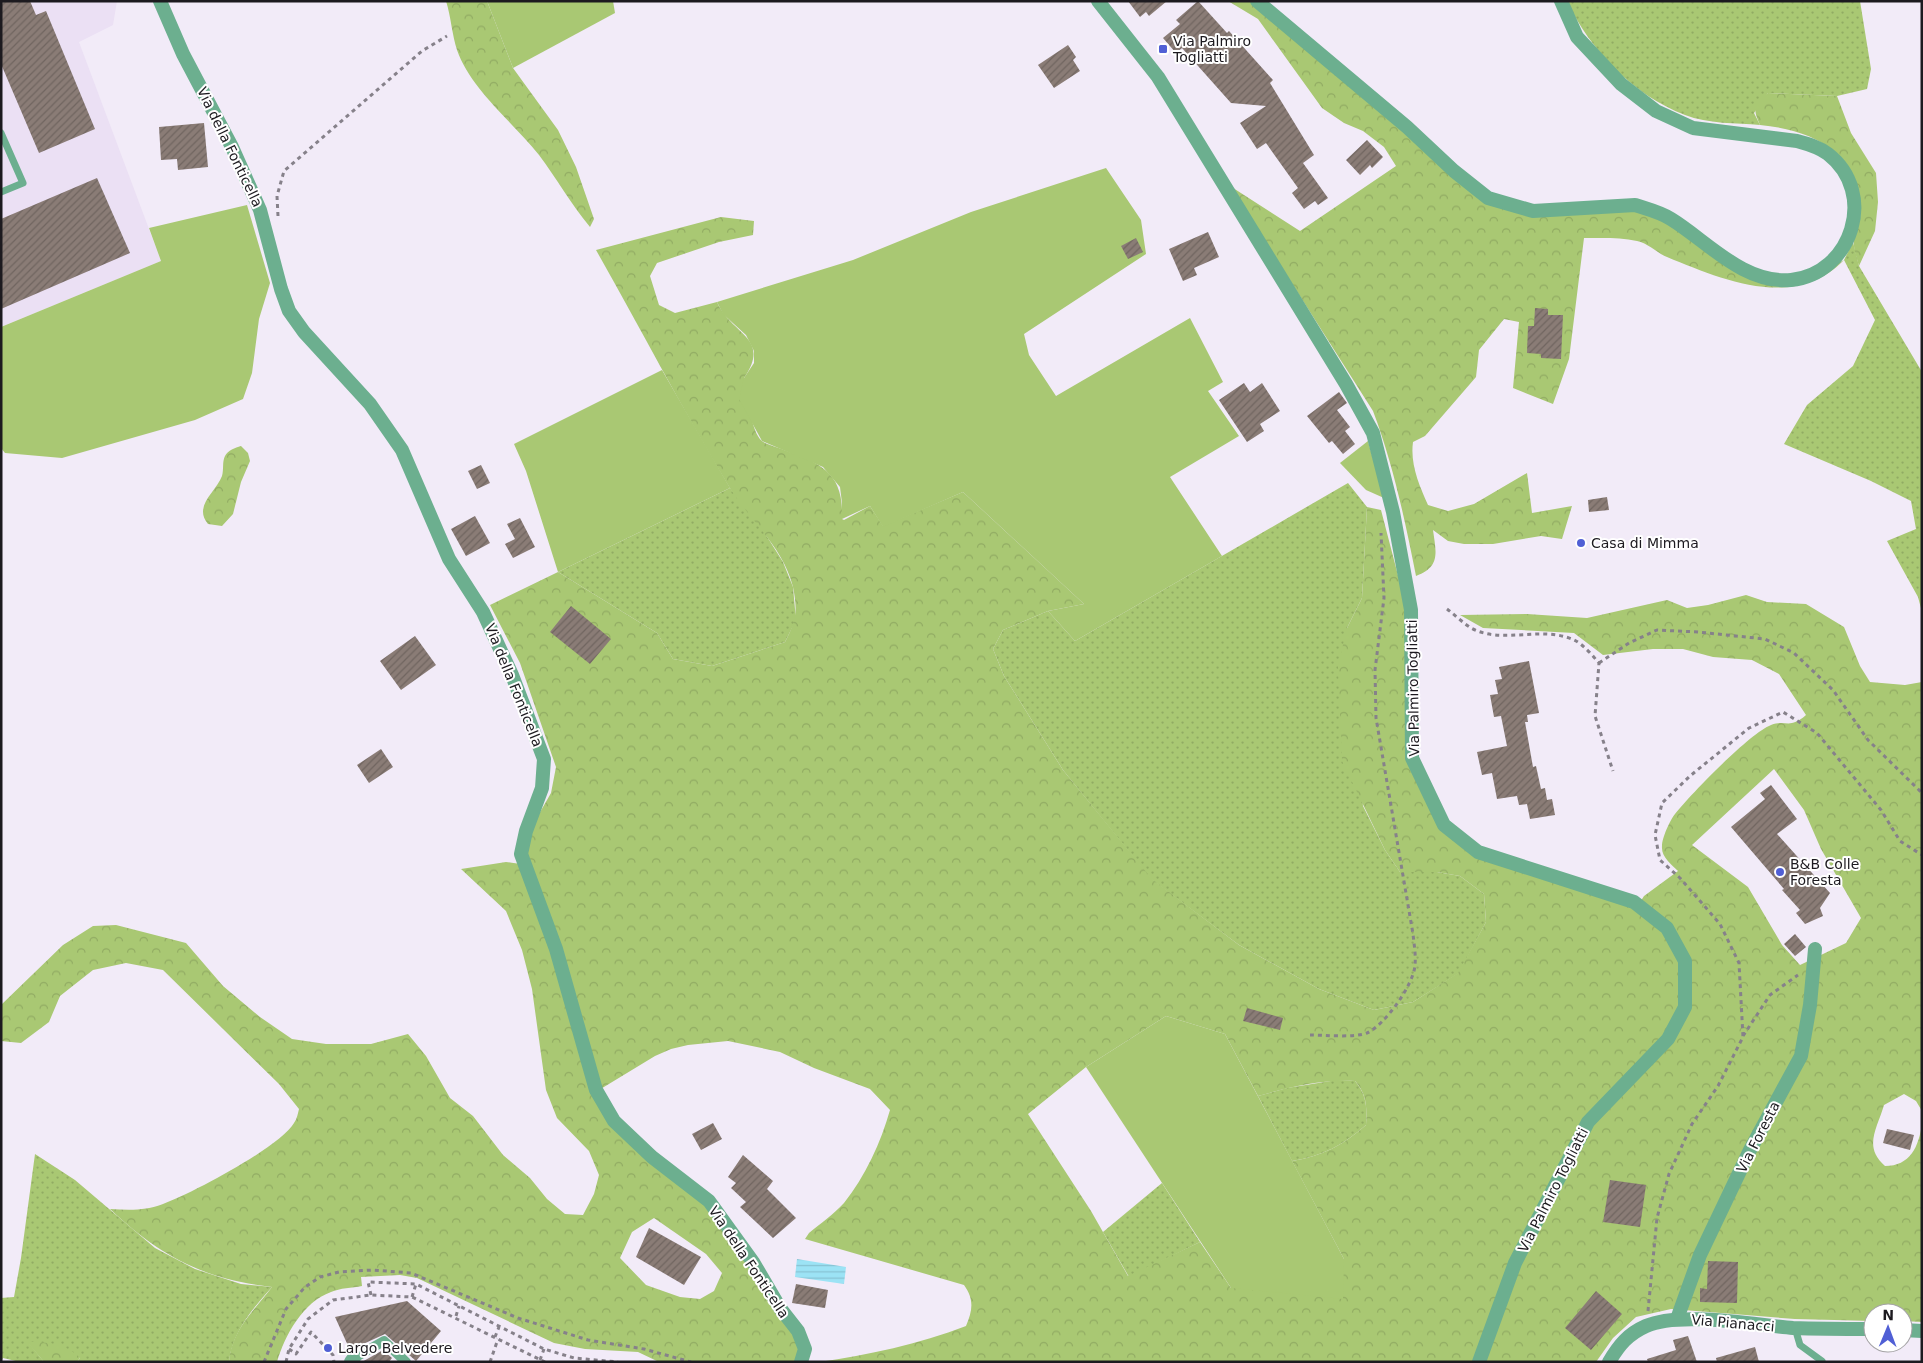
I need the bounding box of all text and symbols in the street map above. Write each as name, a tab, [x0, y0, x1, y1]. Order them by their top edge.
place label: Via Palmiro Togliatti	[1172, 33, 1251, 65]
marker: Via Palmiro Togliatti	[1157, 43, 1169, 55]
street label: Via della Fonticella	[194, 84, 266, 210]
place label: Casa di Mimma	[1591, 535, 1699, 551]
marker: Casa di Mimma	[1575, 537, 1587, 549]
street label: Via Palmiro Togliatti	[1404, 619, 1422, 757]
street label: Via della Fonticella	[482, 621, 546, 749]
place label: B&B Colle Foresta	[1790, 856, 1859, 888]
marker: B&B Colle Foresta	[1774, 866, 1786, 878]
street label: Via Foresta	[1733, 1099, 1783, 1175]
street label: Via Palmiro Togliatti	[1515, 1125, 1591, 1255]
street label: Via della Fonticella	[706, 1203, 792, 1321]
north arrow	[1863, 1303, 1913, 1353]
text: N	[1882, 1307, 1894, 1323]
street label: Via Pianacci	[1691, 1311, 1775, 1335]
place label: Largo Belvedere	[338, 1340, 452, 1356]
marker: Largo Belvedere	[322, 1342, 334, 1354]

